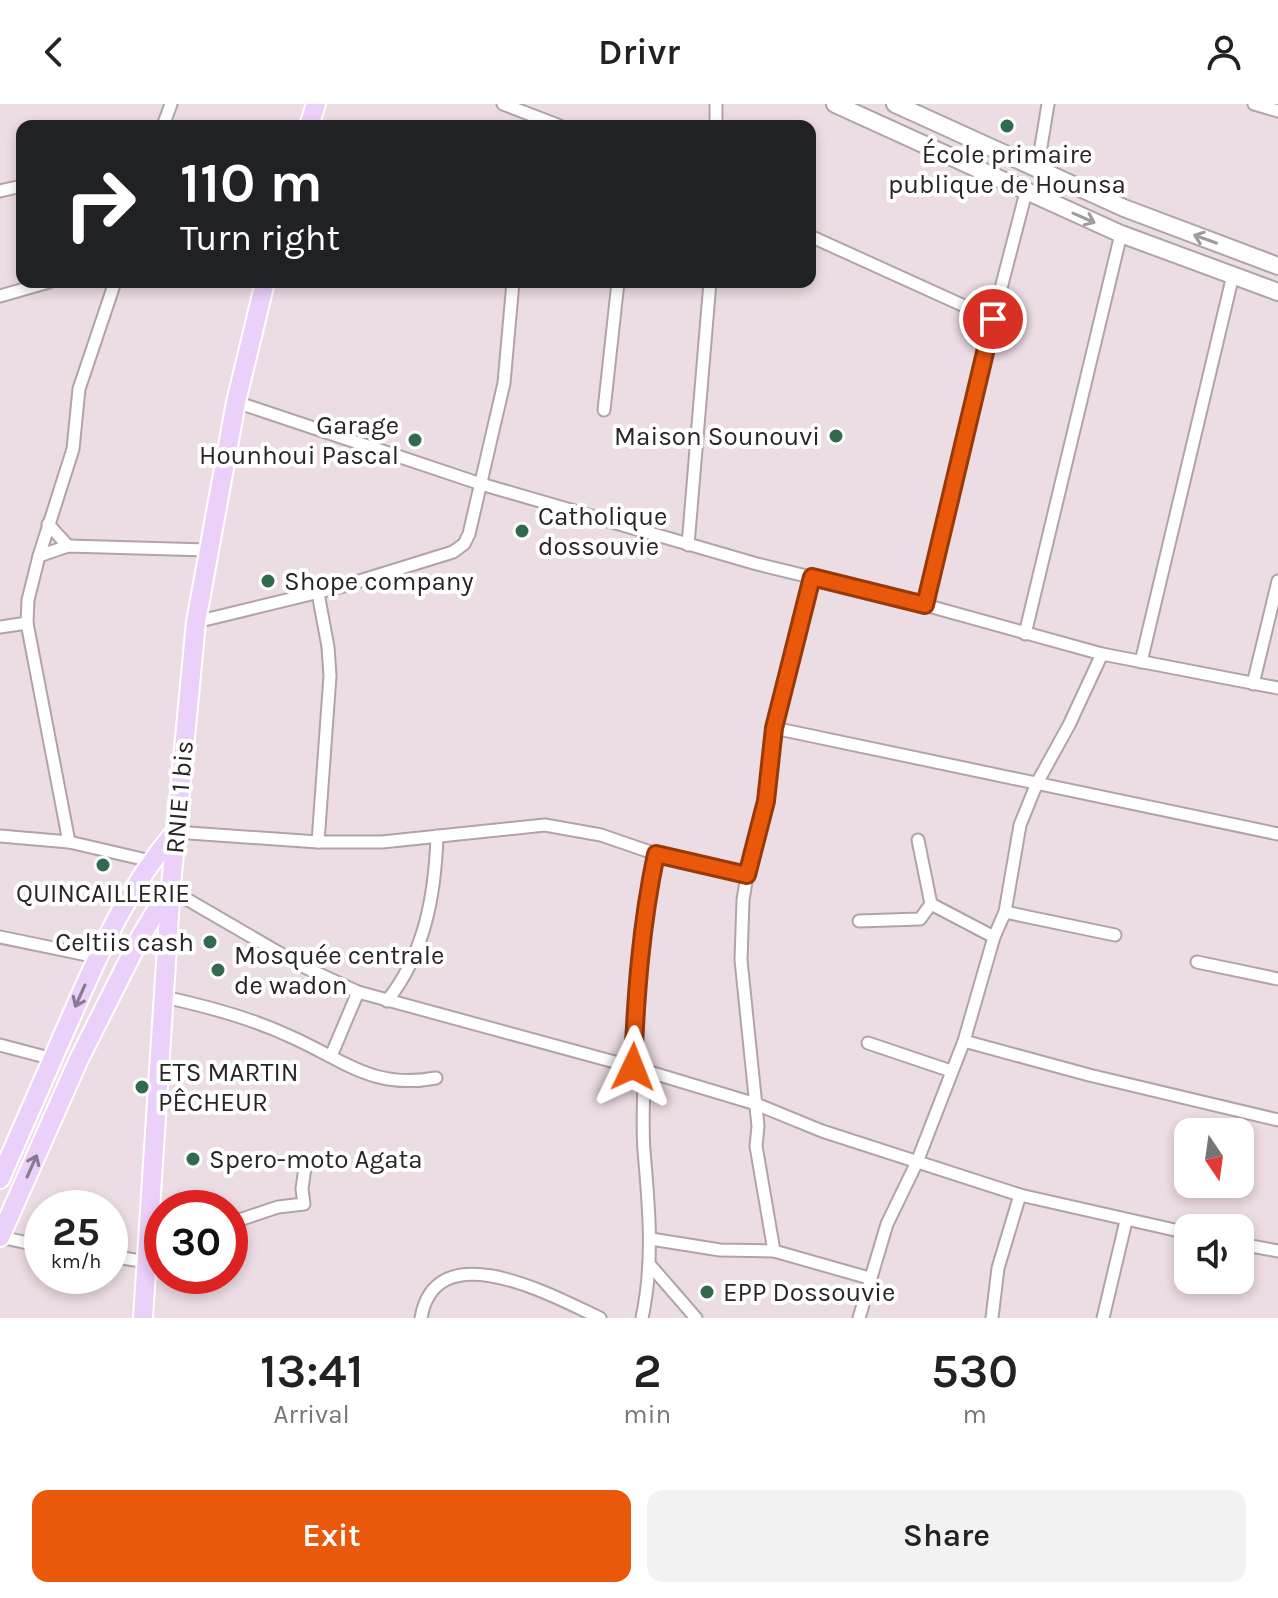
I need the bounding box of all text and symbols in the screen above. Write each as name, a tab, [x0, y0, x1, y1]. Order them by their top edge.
icon: back	[32, 30, 76, 74]
icon: person	[1202, 30, 1246, 74]
text: Drivr	[598, 31, 680, 73]
marker: École primaire publique de Hounsa	[998, 117, 1016, 135]
place label: École primaire publique de Hounsa	[888, 138, 1126, 200]
text: 110 m	[180, 150, 323, 215]
icon: right	[48, 152, 152, 256]
one-way arrow	[1072, 211, 1096, 226]
text: Turn right	[180, 217, 340, 259]
one-way arrow	[1193, 231, 1218, 246]
pin	[959, 285, 1027, 353]
icon: arrive	[971, 297, 1015, 341]
place label: Garage Hounhoui Pascal	[199, 410, 399, 471]
place label: Maison Sounouvi	[614, 421, 820, 452]
marker: Maison Sounouvi	[827, 427, 845, 445]
marker: Garage Hounhoui Pascal	[406, 431, 424, 449]
place label: Catholique dossouvie	[538, 501, 667, 562]
marker: Catholique dossouvie	[513, 522, 531, 540]
place label: Shope company	[284, 566, 474, 597]
marker: Shope company	[259, 572, 277, 590]
street label: RNIE 1 bis	[159, 739, 200, 855]
marker: QUINCAILLERIE	[94, 856, 112, 874]
place label: QUINCAILLERIE	[16, 878, 190, 909]
place label: Celtiis cash	[55, 927, 194, 958]
marker: Celtiis cash	[201, 933, 219, 951]
place label: Mosquée centrale de wadon	[234, 940, 444, 1001]
marker: Mosquée centrale de wadon	[209, 961, 227, 979]
one-way arrow	[72, 983, 87, 1007]
position arrow	[591, 1025, 675, 1109]
place label: ETS MARTIN PÊCHEUR	[158, 1057, 298, 1118]
marker: ETS MARTIN PÊCHEUR	[133, 1078, 151, 1096]
north arrow	[1174, 1118, 1254, 1198]
map controls	[1174, 1118, 1254, 1294]
place label: Spero-moto Agata	[209, 1144, 423, 1175]
marker: Spero-moto Agata	[184, 1150, 202, 1168]
one-way arrow	[25, 1154, 40, 1179]
speed limit sign: 30	[144, 1190, 248, 1294]
text: 25	[52, 1208, 100, 1255]
button: sound	[1174, 1214, 1254, 1294]
text: km/h	[51, 1250, 101, 1273]
place label: EPP Dossouvie	[723, 1277, 895, 1308]
marker: EPP Dossouvie	[698, 1283, 716, 1301]
text: 13:41	[260, 1343, 363, 1399]
text: 2	[633, 1343, 662, 1399]
text: 530	[931, 1343, 1018, 1399]
text: Arrival	[274, 1399, 350, 1430]
text: min	[623, 1399, 671, 1430]
text: m	[962, 1399, 987, 1430]
button: Exit	[32, 1490, 631, 1582]
button: Share	[647, 1490, 1246, 1582]

